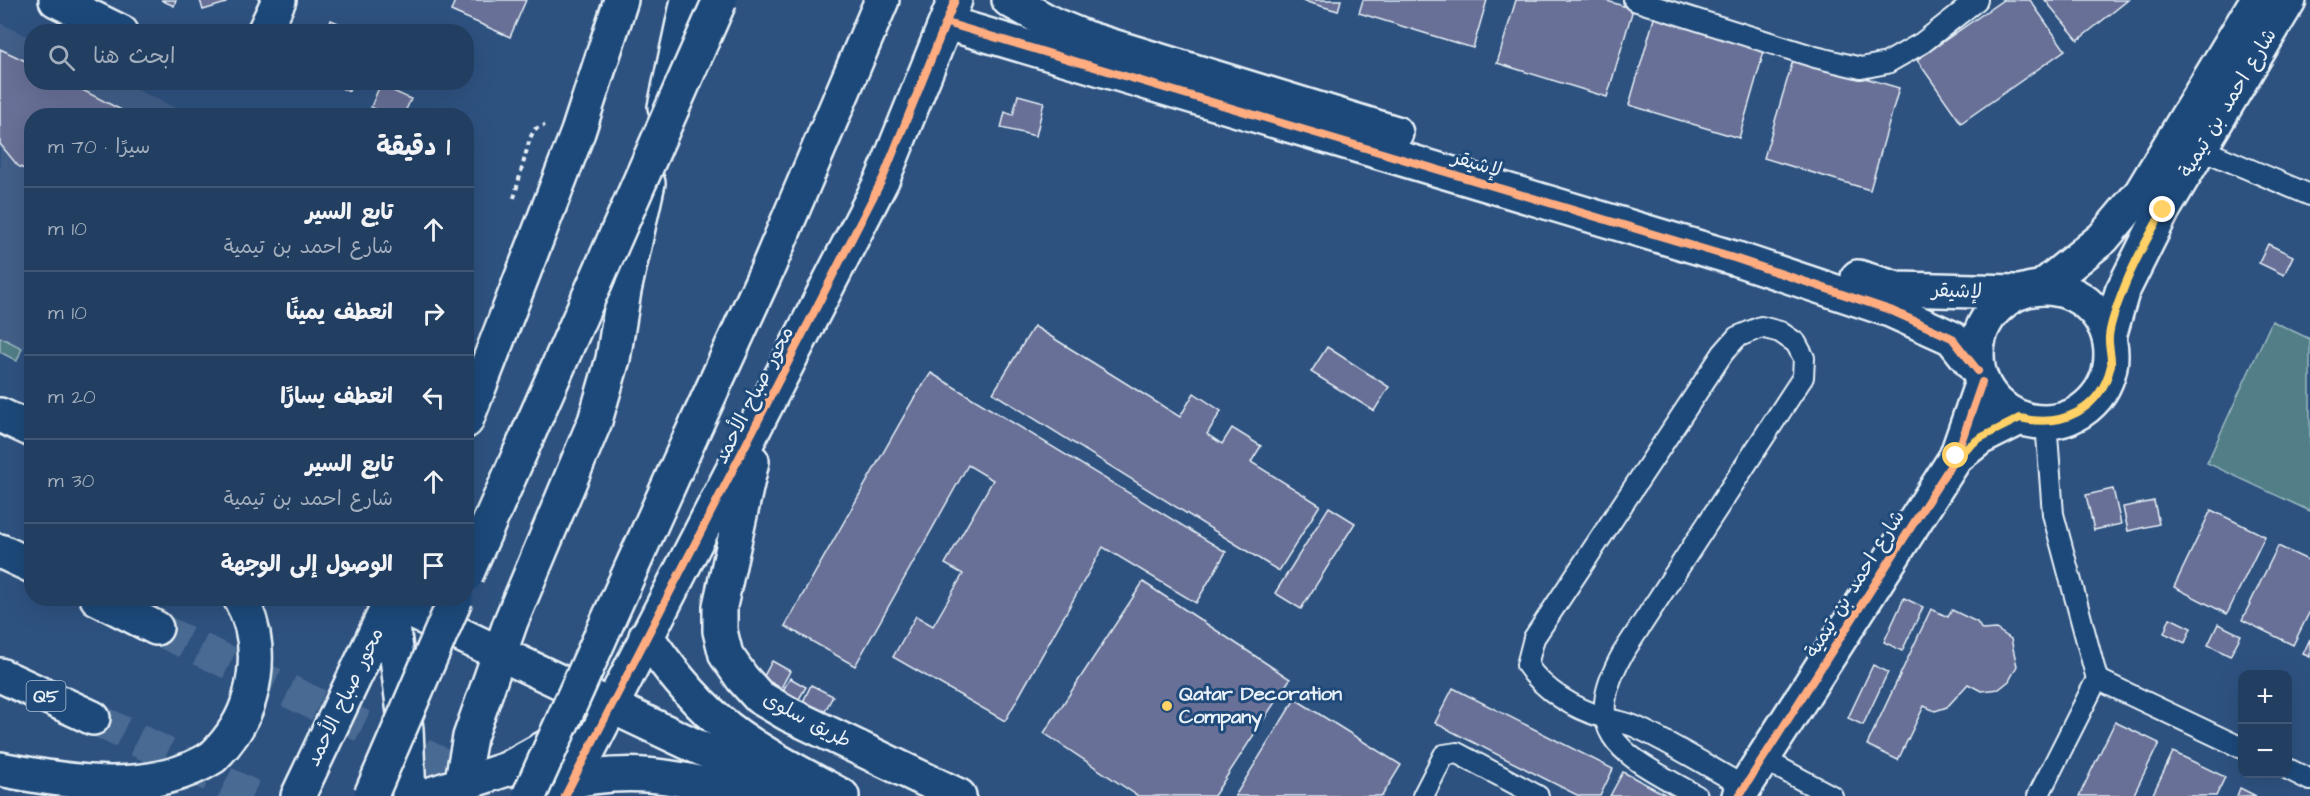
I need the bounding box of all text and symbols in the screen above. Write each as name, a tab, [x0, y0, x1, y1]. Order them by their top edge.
street label: شارع احمد بن تيمية	[2172, 23, 2284, 183]
search box	[24, 24, 474, 90]
icon: search	[45, 41, 78, 74]
text: ابحث هنا	[93, 41, 175, 72]
text: 1 دقيقة	[376, 129, 450, 165]
text: سيرًا · 70 m	[48, 133, 150, 161]
street label: لإشيقر	[1447, 143, 1505, 185]
route end	[2149, 196, 2175, 222]
text: تابع السير	[306, 197, 393, 228]
icon: ahead	[417, 213, 450, 246]
text: 10 m	[48, 215, 87, 243]
text: شارع احمد بن تيمية	[224, 233, 393, 261]
street label: لإشيقر	[1929, 276, 1983, 306]
text: انعطف يمينًا	[286, 297, 393, 328]
icon: right	[417, 297, 450, 330]
text: 10 m	[48, 299, 87, 327]
street label: محور صباح الأحمد	[707, 321, 801, 469]
text: انعطف يسارًا	[280, 381, 393, 412]
icon: left	[417, 381, 450, 414]
text: 20 m	[48, 383, 96, 411]
route start	[1942, 442, 1968, 468]
text: تابع السير	[306, 449, 393, 480]
icon: ahead	[417, 465, 450, 498]
text: 30 m	[48, 467, 94, 495]
text: شارع احمد بن تيمية	[224, 485, 393, 513]
street label: شارع احمد بن تيمية	[1798, 505, 1912, 663]
text: الوصول إلى الوجهة	[221, 549, 393, 580]
icon: arrive	[417, 549, 450, 582]
street label: محور صباح الأحمد	[299, 623, 391, 771]
map controls	[2238, 670, 2292, 778]
button: +	[2238, 670, 2292, 724]
place label: Qatar Decoration Company	[1179, 680, 1342, 732]
road number: Q5	[26, 681, 66, 711]
street label: طريق سلوى	[758, 685, 856, 755]
marker: Qatar Decoration Company	[1160, 699, 1174, 713]
button: −	[2238, 724, 2292, 778]

